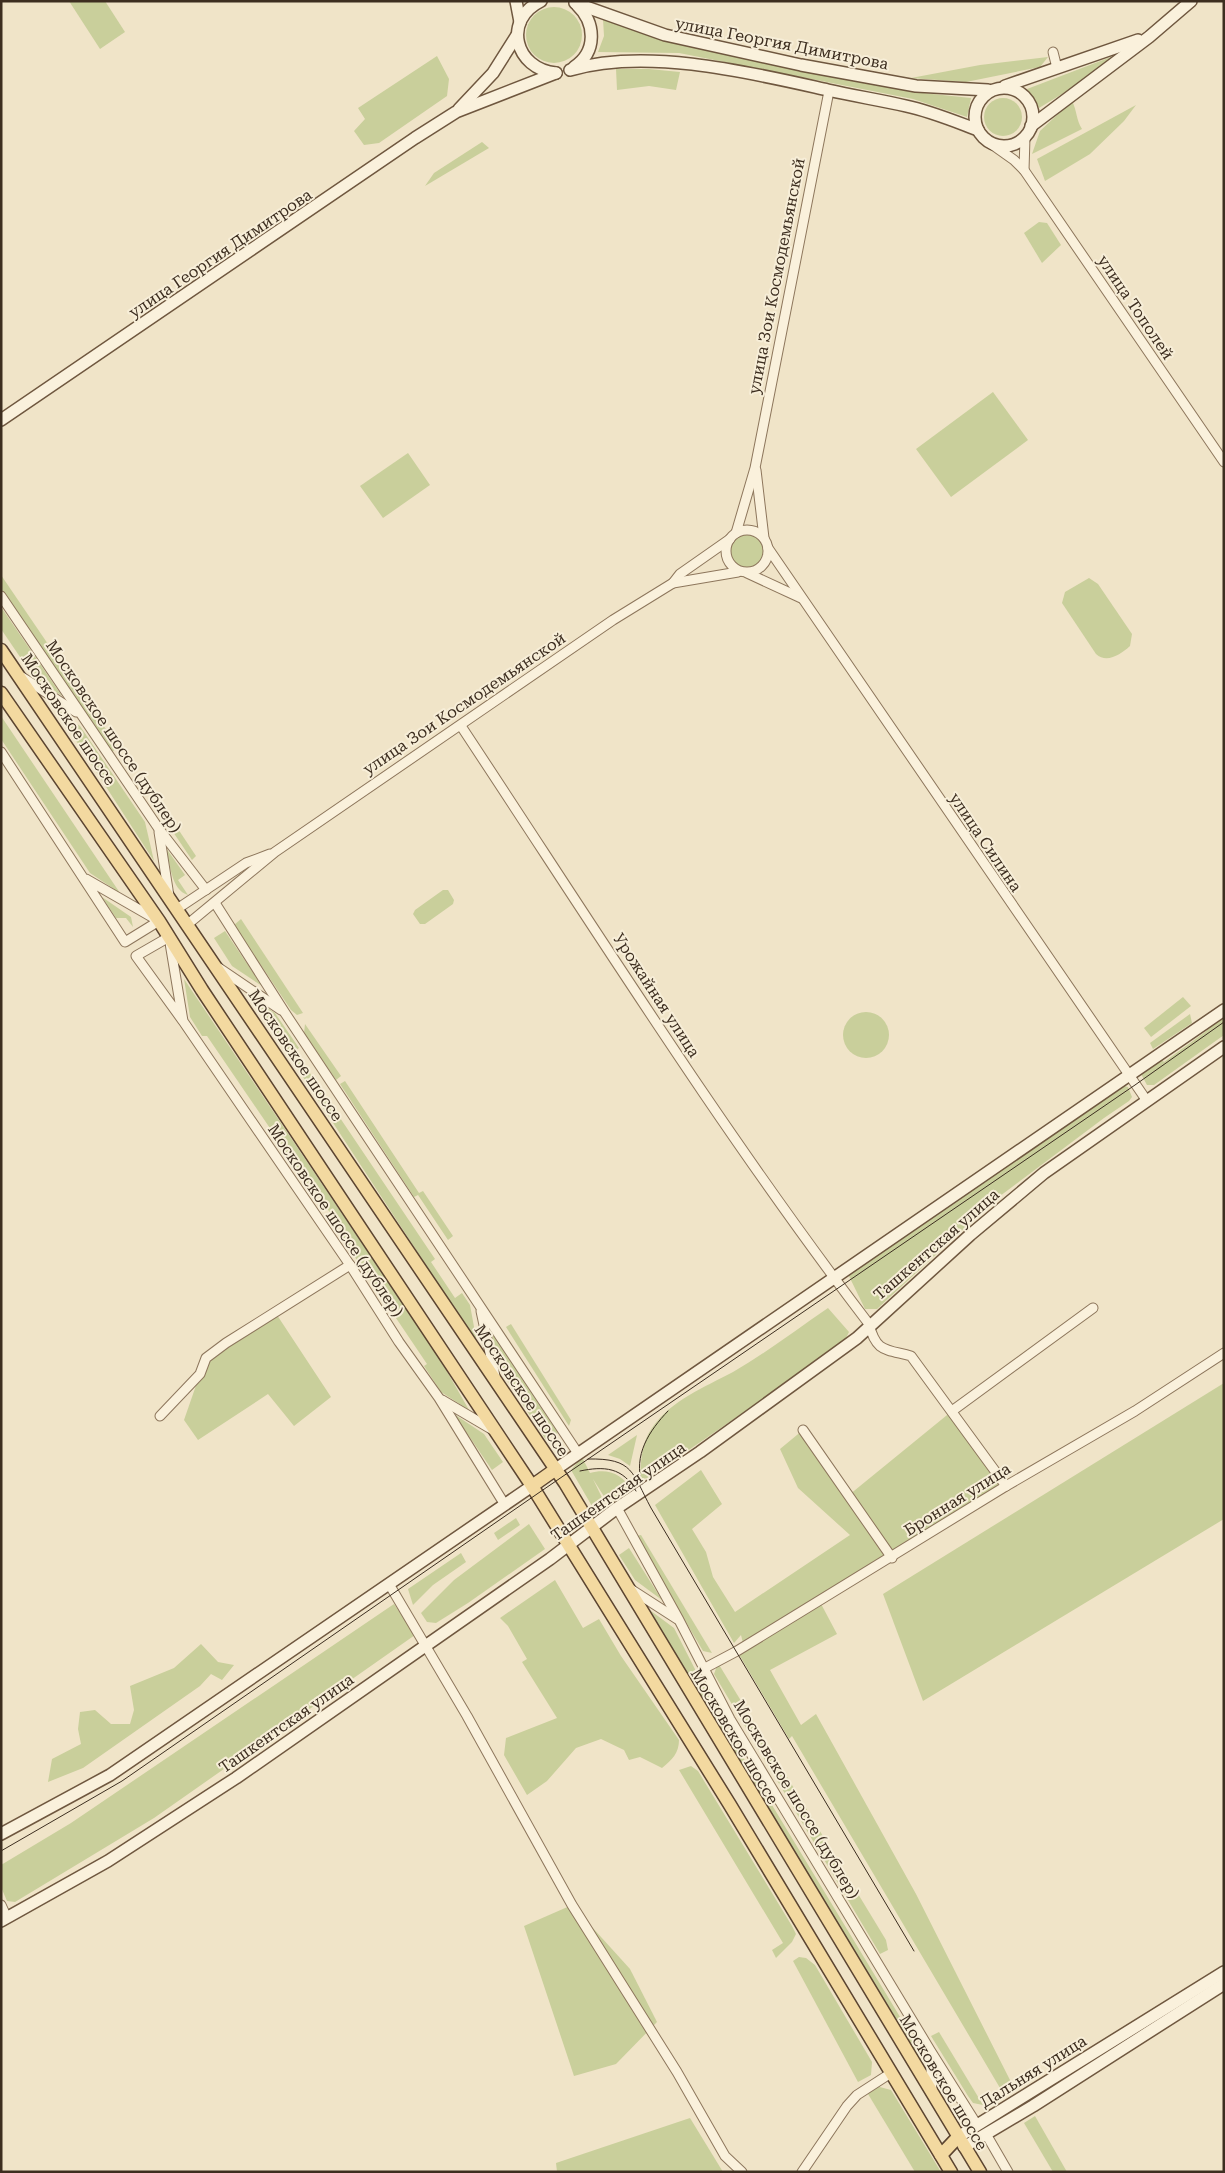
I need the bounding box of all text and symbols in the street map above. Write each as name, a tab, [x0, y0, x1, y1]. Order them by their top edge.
street label: улица Георгия Димитрова	[674, 13, 890, 74]
street label: улица Зои Космодемьянской	[744, 156, 809, 396]
street label: улица Георгия Димитрова	[125, 185, 316, 322]
street label: улица Тополей	[1094, 251, 1178, 363]
street label: улица Зои Космодемьянской	[359, 628, 569, 778]
street label: Московское шоссе (дублер)	[42, 636, 185, 836]
street label: Московское шоссе	[17, 650, 120, 789]
street label: улица Силина	[946, 789, 1026, 896]
street label: Урожайная улица	[609, 930, 704, 1061]
street label: Московское шоссе	[244, 986, 347, 1125]
street label: Московское шоссе (дублер)	[264, 1120, 407, 1320]
street label: Ташкентская улица	[870, 1185, 1003, 1304]
street label: Московское шоссе	[470, 1321, 573, 1460]
street label: Ташкентская улица	[547, 1438, 689, 1545]
street label: Бронная улица	[900, 1459, 1014, 1540]
street label: Московское шоссе	[687, 1665, 783, 1808]
street label: Ташкентская улица	[215, 1670, 357, 1777]
street label: Московское шоссе (дублер)	[730, 1696, 864, 1902]
street label: Московское шоссе	[896, 2011, 992, 2154]
street label: Дальняя улица	[977, 2031, 1090, 2112]

